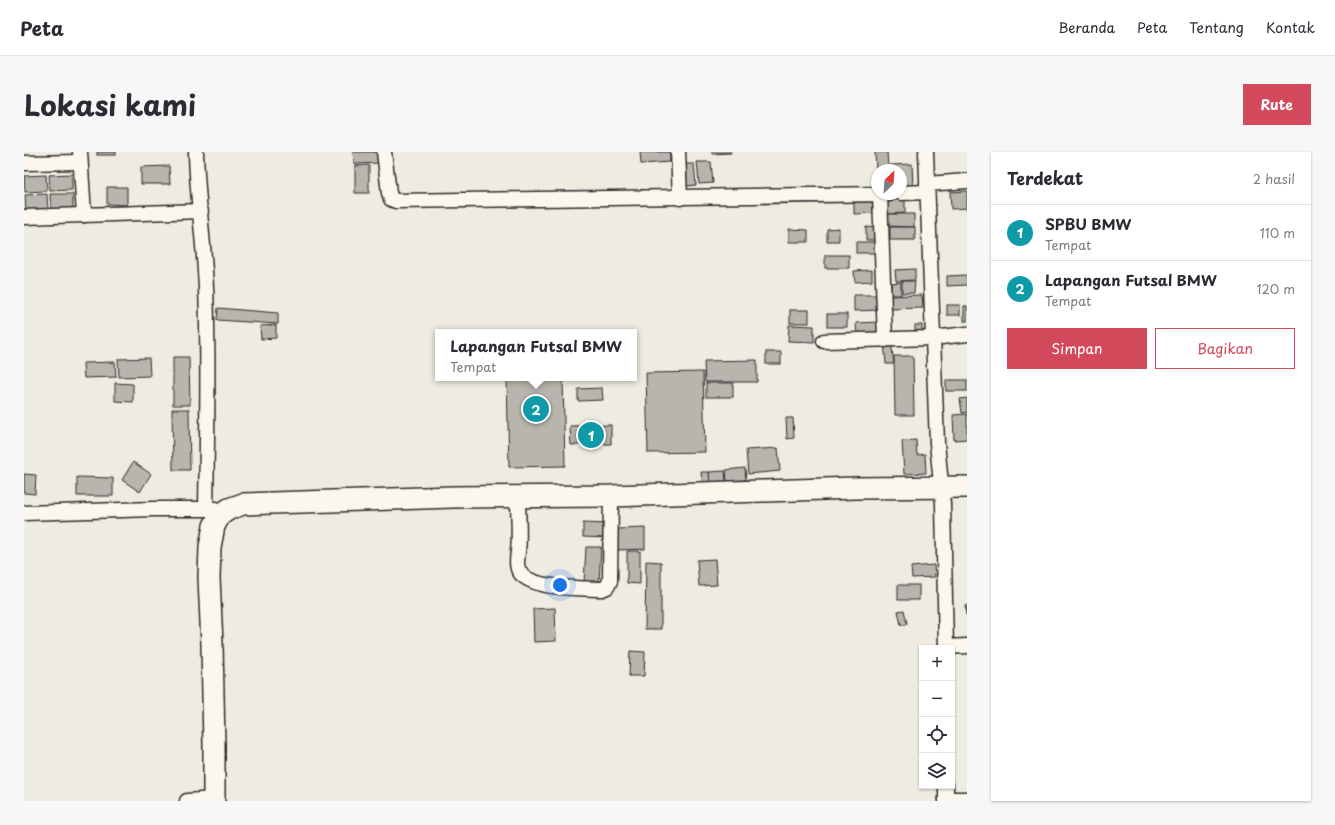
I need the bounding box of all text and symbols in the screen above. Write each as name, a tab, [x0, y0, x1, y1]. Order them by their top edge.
text: Peta	[20, 14, 64, 42]
text: Beranda	[1058, 17, 1115, 38]
text: Peta	[1137, 17, 1167, 38]
text: Tentang	[1189, 17, 1244, 38]
text: Kontak	[1266, 17, 1315, 38]
text: Lokasi kami	[24, 83, 196, 126]
button: Rute	[1243, 84, 1311, 125]
north arrow	[871, 164, 907, 200]
text: Terdekat	[1007, 165, 1083, 191]
text: 2 hasil	[1253, 169, 1295, 188]
text: SPBU BMW	[1045, 212, 1131, 235]
text: 1	[1017, 223, 1023, 242]
text: 110 m	[1260, 223, 1295, 242]
text: Tempat	[1045, 235, 1091, 254]
text: Lapangan Futsal BMW	[1045, 268, 1217, 291]
text: 2	[1015, 279, 1025, 298]
text: 120 m	[1256, 279, 1295, 298]
text: Tempat	[1045, 291, 1091, 310]
button: Simpan	[1007, 328, 1147, 369]
button: Bagikan	[1155, 328, 1295, 369]
popup	[435, 329, 637, 381]
text: Lapangan Futsal BMW	[450, 334, 622, 357]
text: Tempat	[450, 357, 496, 376]
pin: 2	[523, 394, 549, 424]
pin: 1	[578, 420, 604, 450]
your location	[550, 575, 570, 595]
map controls	[919, 645, 955, 789]
button: +	[919, 645, 955, 681]
button: −	[919, 681, 955, 717]
button: locate	[919, 717, 955, 753]
button: layers	[919, 753, 955, 789]

